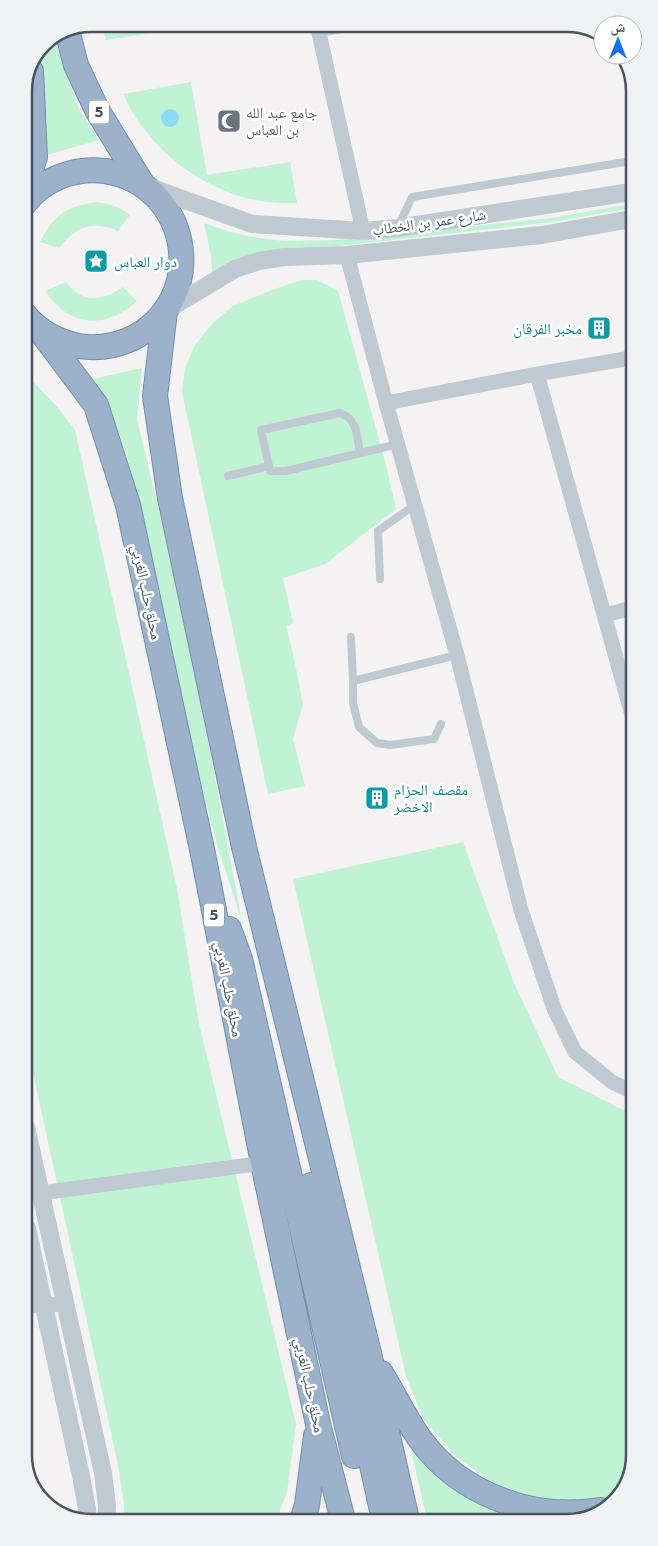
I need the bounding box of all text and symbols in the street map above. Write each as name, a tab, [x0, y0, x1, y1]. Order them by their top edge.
north arrow	[593, 15, 643, 65]
text: ش	[611, 18, 626, 36]
road number: 5	[89, 100, 109, 124]
place label: جامع عبد الله بن العباس	[246, 103, 318, 140]
mosque icon: جامع عبد الله بن العباس	[216, 108, 242, 134]
street label: شارع عمر بن الخطاب	[371, 205, 487, 240]
place icon: دوار العباس	[83, 248, 109, 274]
place label: دوار العباس	[114, 252, 177, 272]
building icon: مخبر الفرقان	[586, 315, 612, 341]
place label: مخبر الفرقان	[513, 319, 582, 339]
street label: محلق حلب الغربي	[125, 543, 166, 642]
place label: مقصف الحزام الاخضر	[393, 780, 468, 816]
building icon: مقصف الحزام الاخضر	[364, 785, 390, 811]
road number: 5	[204, 904, 224, 926]
street label: محلق حلب الغربي	[208, 940, 248, 1039]
street label: محلق حلب الغربي	[288, 1336, 329, 1435]

